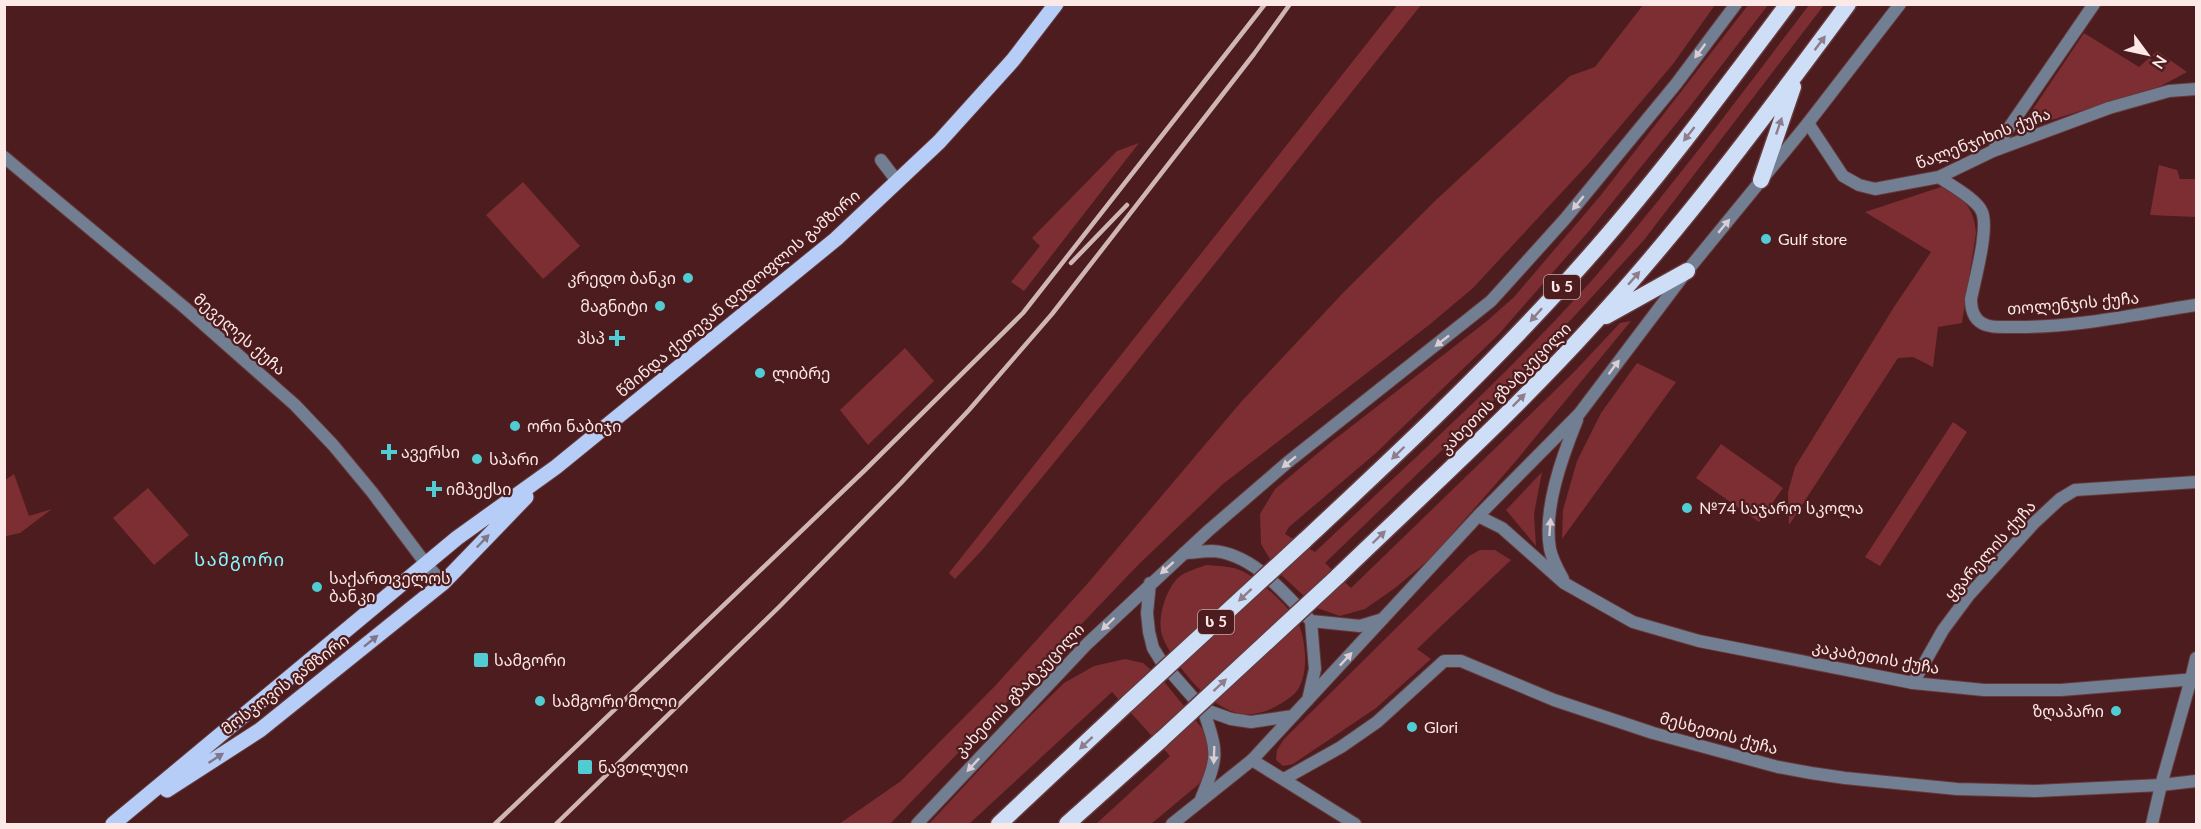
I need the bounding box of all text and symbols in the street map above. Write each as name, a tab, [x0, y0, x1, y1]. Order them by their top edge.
north arrow	[2117, 24, 2177, 84]
one-way arrow	[1813, 35, 1826, 51]
one-way arrow	[1695, 44, 1707, 59]
text: N	[2149, 52, 2171, 73]
street label: წალენჯიხის ქუჩა	[1913, 103, 2054, 174]
one-way arrow	[1775, 117, 1785, 135]
one-way arrow	[1683, 127, 1695, 142]
street label: წმინდა ქეთევან დედოფლის გამზირი	[612, 185, 865, 402]
one-way arrow	[1573, 196, 1585, 211]
one-way arrow	[1717, 219, 1730, 234]
place label: Gulf store	[1778, 229, 1847, 248]
marker: Gulf store	[1759, 232, 1773, 246]
place label: კრედო ბანკი	[567, 268, 676, 289]
marker: კრედო ბანკი	[681, 271, 695, 285]
one-way arrow	[1627, 271, 1640, 286]
road number: ს 5	[1544, 275, 1580, 299]
street label: თოლენჯის ქუჩა	[2006, 287, 2140, 320]
street label: მეველეს ქუჩა	[189, 289, 290, 380]
place label: მაგნიტი	[580, 296, 648, 316]
marker: მაგნიტი	[653, 299, 667, 313]
one-way arrow	[1529, 308, 1543, 323]
street label: კახეთის გზატკეცილი	[1435, 318, 1576, 459]
place label: პსპ	[577, 328, 605, 347]
marker: პსპ	[610, 331, 624, 345]
one-way arrow	[1434, 335, 1449, 347]
one-way arrow	[1608, 359, 1620, 374]
place label: ლიბრე	[772, 363, 830, 384]
marker: ლიბრე	[753, 366, 767, 380]
one-way arrow	[1511, 394, 1525, 408]
place label: ორი ნაბიჯი	[527, 416, 621, 436]
marker: ორი ნაბიჯი	[508, 419, 522, 433]
place label: ავერსი	[401, 442, 460, 462]
marker: ავერსი	[382, 445, 396, 459]
one-way arrow	[1392, 446, 1406, 460]
place label: სპარი	[489, 449, 539, 468]
marker: სპარი	[470, 452, 484, 466]
one-way arrow	[1281, 456, 1296, 468]
place label: იმპექსი	[446, 479, 511, 499]
marker: იმპექსი	[427, 482, 441, 496]
street label: ყვარელის ქუჩა	[1940, 496, 2041, 605]
place label: №74 საჯარო სკოლა	[1699, 498, 1864, 519]
marker: №74 საჯარო სკოლა	[1680, 501, 1694, 515]
one-way arrow	[1545, 518, 1554, 537]
one-way arrow	[1372, 530, 1386, 544]
one-way arrow	[476, 535, 490, 549]
district label: სამგორი	[194, 548, 286, 571]
one-way arrow	[1160, 561, 1175, 574]
place label: საქართველოს ბანკი	[329, 568, 451, 606]
marker: საქართველოს ბანკი	[310, 580, 324, 594]
one-way arrow	[1238, 588, 1253, 602]
road number: ს 5	[1198, 610, 1234, 634]
one-way arrow	[1101, 617, 1116, 630]
street label: კახეთის გზატკეცილი	[950, 619, 1089, 762]
street label: მოსკოვის გამზირი	[217, 629, 353, 739]
one-way arrow	[363, 634, 379, 647]
street label: კაკაბეთის ქუჩა	[1811, 636, 1941, 678]
place label: სამგორი	[494, 650, 566, 670]
marker: სამგორი	[472, 651, 490, 669]
one-way arrow	[1339, 652, 1353, 667]
one-way arrow	[1213, 678, 1228, 692]
place label: სამგორი მოლი	[552, 691, 677, 712]
marker: სამგორი მოლი	[533, 694, 547, 708]
place label: ზღაპარი	[2032, 701, 2104, 721]
marker: ზღაპარი	[2109, 704, 2123, 718]
street label: მესხეთის ქუჩა	[1658, 708, 1780, 758]
place label: Glori	[1424, 717, 1458, 736]
marker: Glori	[1405, 720, 1419, 734]
one-way arrow	[1079, 736, 1093, 750]
one-way arrow	[1210, 746, 1219, 765]
one-way arrow	[208, 753, 224, 764]
place label: ნავთლუღი	[598, 757, 688, 778]
one-way arrow	[966, 757, 980, 772]
marker: ნავთლუღი	[576, 758, 594, 776]

